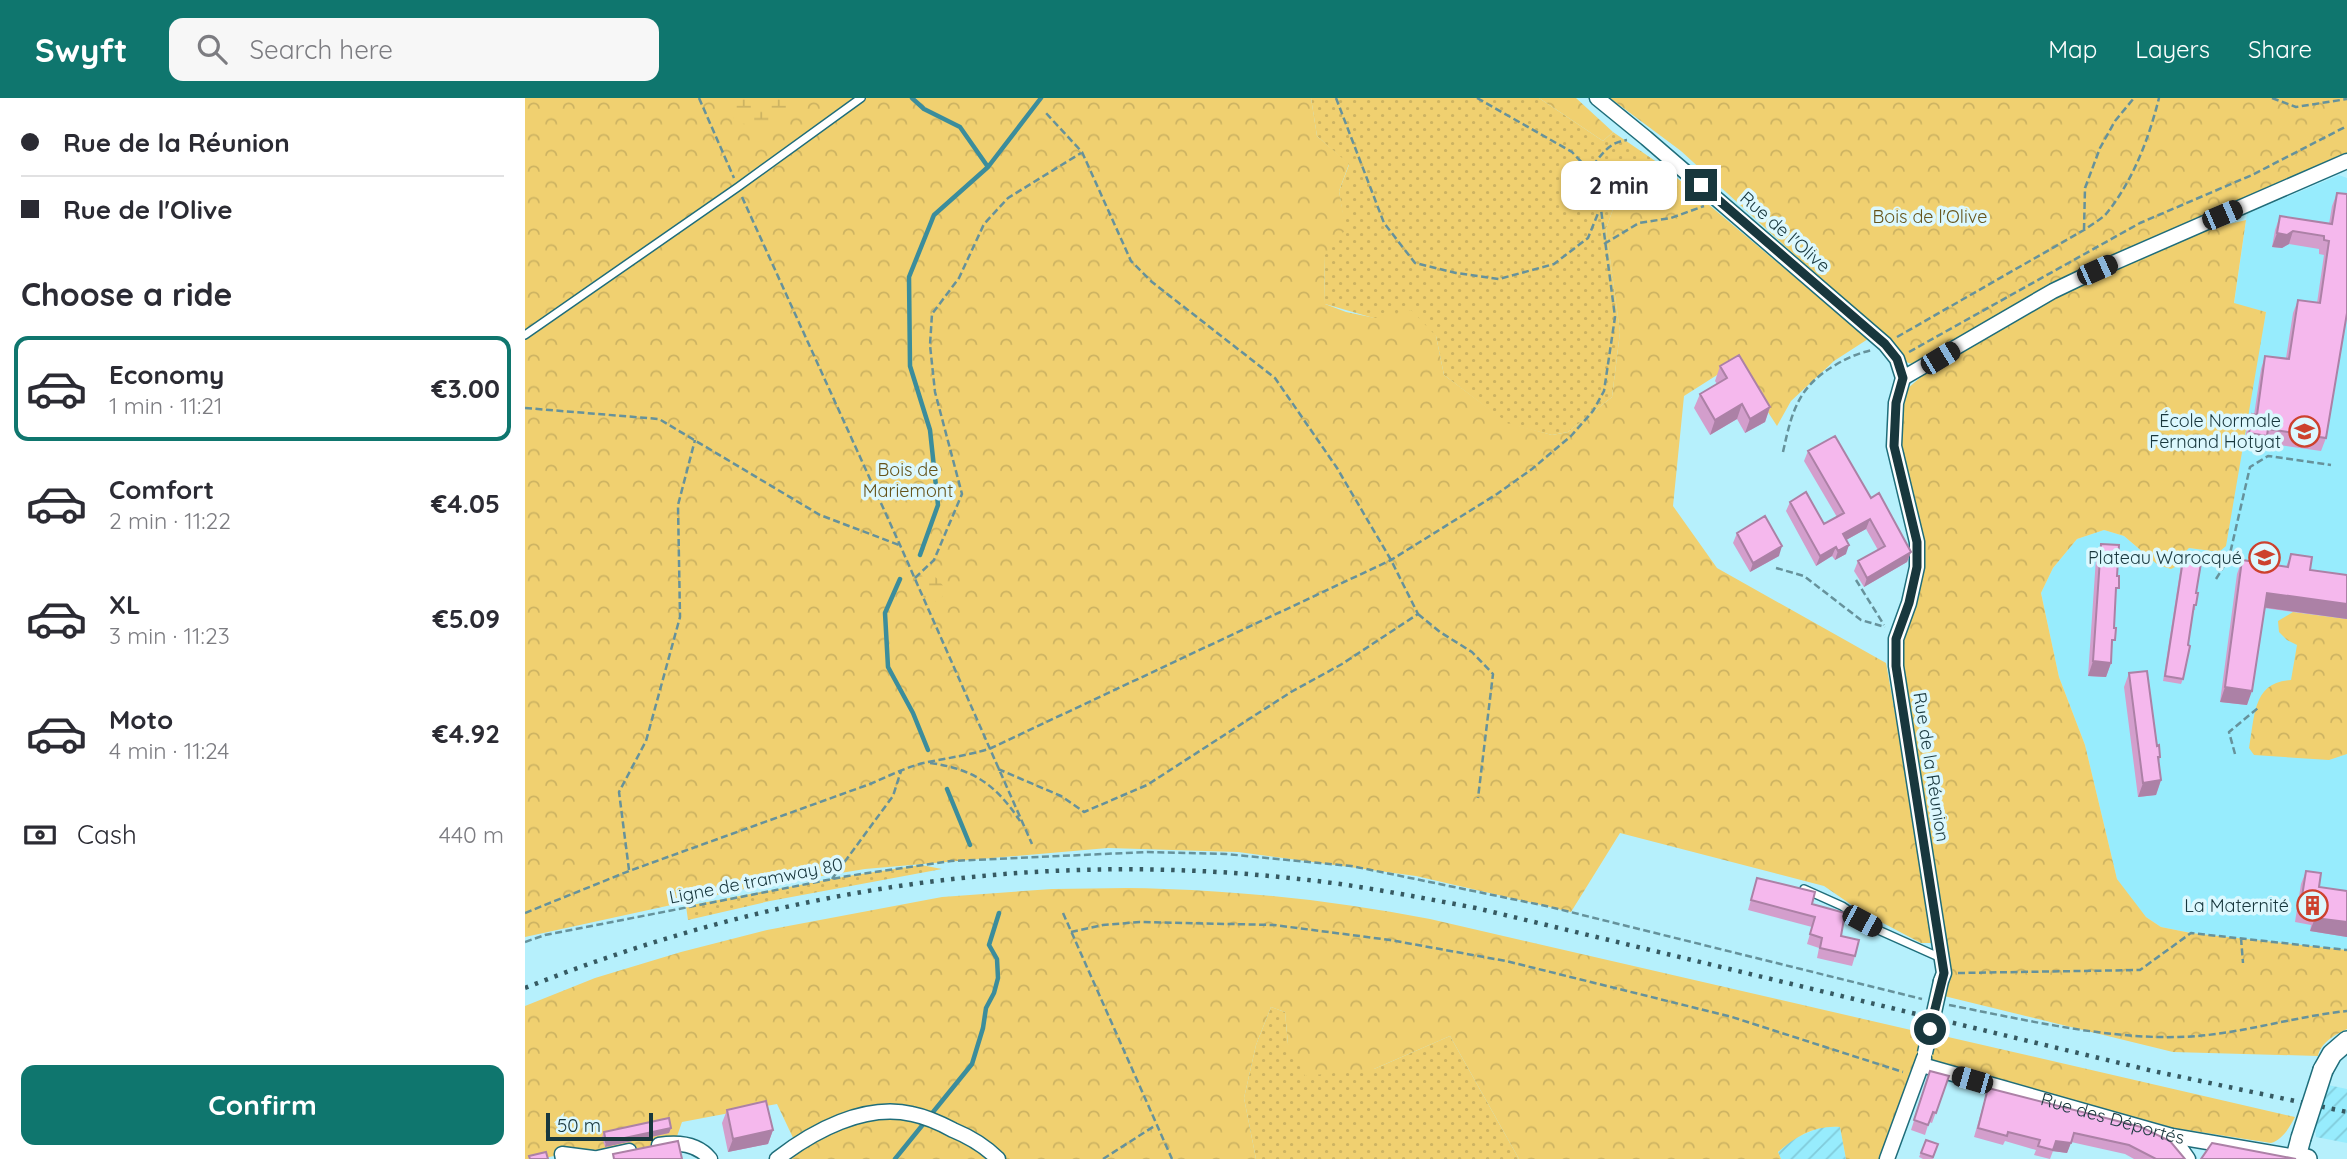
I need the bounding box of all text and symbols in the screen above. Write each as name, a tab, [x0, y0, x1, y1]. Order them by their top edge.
search box	[169, 18, 659, 81]
text: Swyft	[35, 29, 127, 70]
icon: search	[193, 30, 231, 68]
text: Search here	[249, 33, 393, 66]
text: Map	[2048, 34, 2097, 64]
text: Layers	[2135, 34, 2210, 64]
text: Share	[2248, 34, 2312, 64]
text: Rue de la Réunion	[63, 126, 290, 159]
callout: 2 min	[1561, 160, 1677, 210]
route end	[1685, 169, 1717, 201]
text: 2 min	[1589, 171, 1649, 200]
street label: Rue de l'Olive	[1735, 186, 1835, 277]
text: Rue de l'Olive	[63, 193, 233, 226]
car	[2199, 197, 2246, 233]
park label: Bois de l'Olive	[1873, 205, 1987, 228]
car	[2074, 252, 2121, 288]
text: Choose a ride	[21, 274, 233, 314]
car	[1917, 338, 1964, 378]
icon: car	[25, 357, 88, 420]
text: Economy	[109, 358, 224, 391]
text: €3.00	[431, 372, 500, 405]
text: 1 min · 11:21	[109, 391, 223, 420]
place label: École Normale Fernand Hotyat	[2149, 409, 2281, 453]
school or university icon: École Normale Fernand Hotyat	[2287, 414, 2321, 448]
park label: Bois de Mariemont	[863, 458, 953, 502]
icon: car	[25, 472, 88, 535]
text: Comfort	[109, 473, 214, 506]
text: €4.05	[431, 487, 500, 520]
text: 2 min · 11:22	[109, 506, 231, 535]
school or university icon: Plateau Warocqué	[2248, 541, 2282, 575]
place label: Plateau Warocqué	[2088, 546, 2242, 569]
icon: car	[25, 587, 88, 650]
text: XL	[109, 588, 141, 621]
text: €5.09	[433, 602, 500, 635]
text: 3 min · 11:23	[109, 621, 230, 650]
street label: Rue de la Réunion	[1908, 691, 1955, 843]
icon: car	[25, 702, 88, 765]
text: Moto	[109, 703, 173, 736]
text: €4.92	[432, 717, 500, 750]
text: 4 min · 11:24	[109, 736, 229, 765]
icon: cash	[21, 816, 59, 854]
text: Cash	[77, 818, 137, 851]
text: 440 m	[439, 820, 504, 849]
street label: Ligne de tramway 80	[667, 852, 845, 909]
building icon: La Maternité	[2295, 889, 2329, 923]
place label: La Maternité	[2184, 894, 2289, 917]
car	[1839, 902, 1886, 940]
route start	[1914, 1013, 1946, 1045]
car	[1949, 1064, 1996, 1096]
button: Confirm	[21, 1065, 504, 1145]
street label: Rue des Déportés	[2038, 1087, 2186, 1149]
scale bar	[546, 1110, 653, 1142]
text: 50 m	[557, 1113, 601, 1137]

